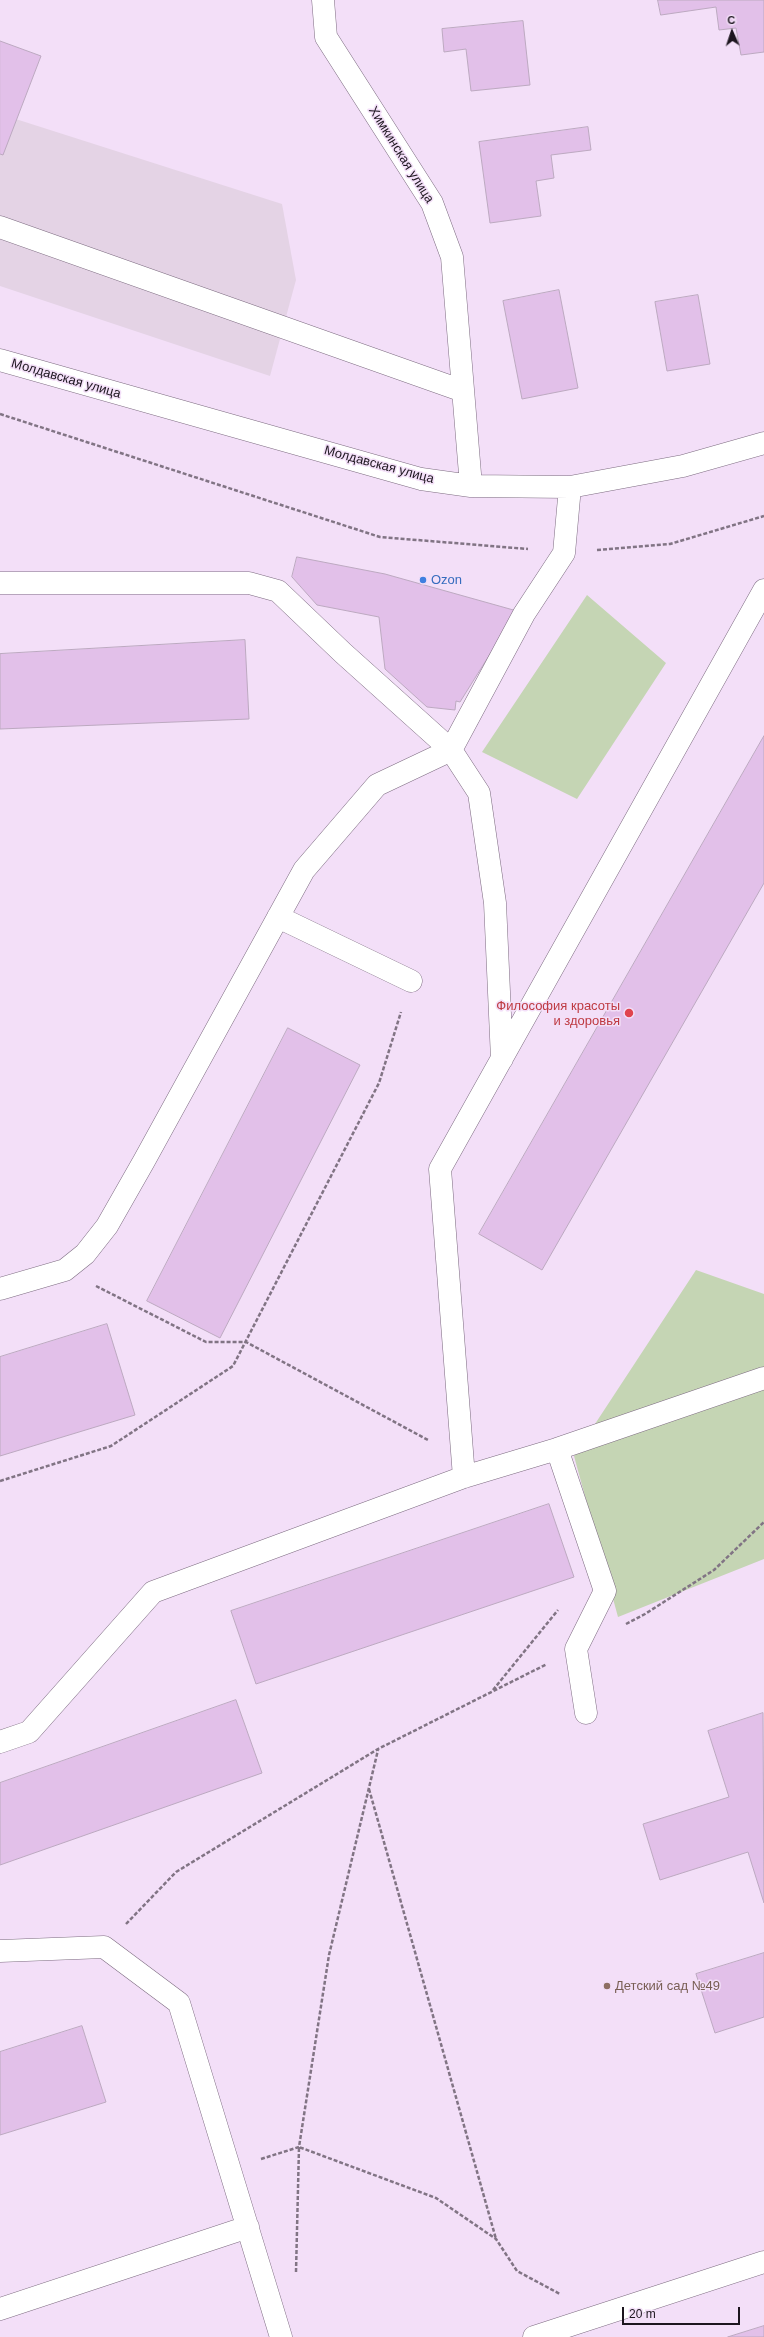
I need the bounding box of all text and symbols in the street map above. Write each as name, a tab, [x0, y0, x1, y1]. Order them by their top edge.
north arrow	[712, 12, 752, 52]
text: С	[727, 14, 736, 26]
street label: Химкинская улица	[365, 104, 437, 206]
street label: Молдавская улица	[9, 356, 123, 402]
street label: Молдавская улица	[322, 443, 436, 487]
place label: Ozon	[431, 572, 462, 588]
marker: Ozon	[418, 575, 428, 585]
place label: Философия красоты и здоровья	[496, 998, 620, 1029]
marker: Философия красоты и здоровья	[623, 1007, 635, 1019]
place label: Детский сад №49	[615, 1978, 720, 1994]
marker: Детский сад №49	[602, 1981, 612, 1991]
scale bar	[624, 2299, 742, 2325]
text: 20 m	[629, 2307, 656, 2321]

